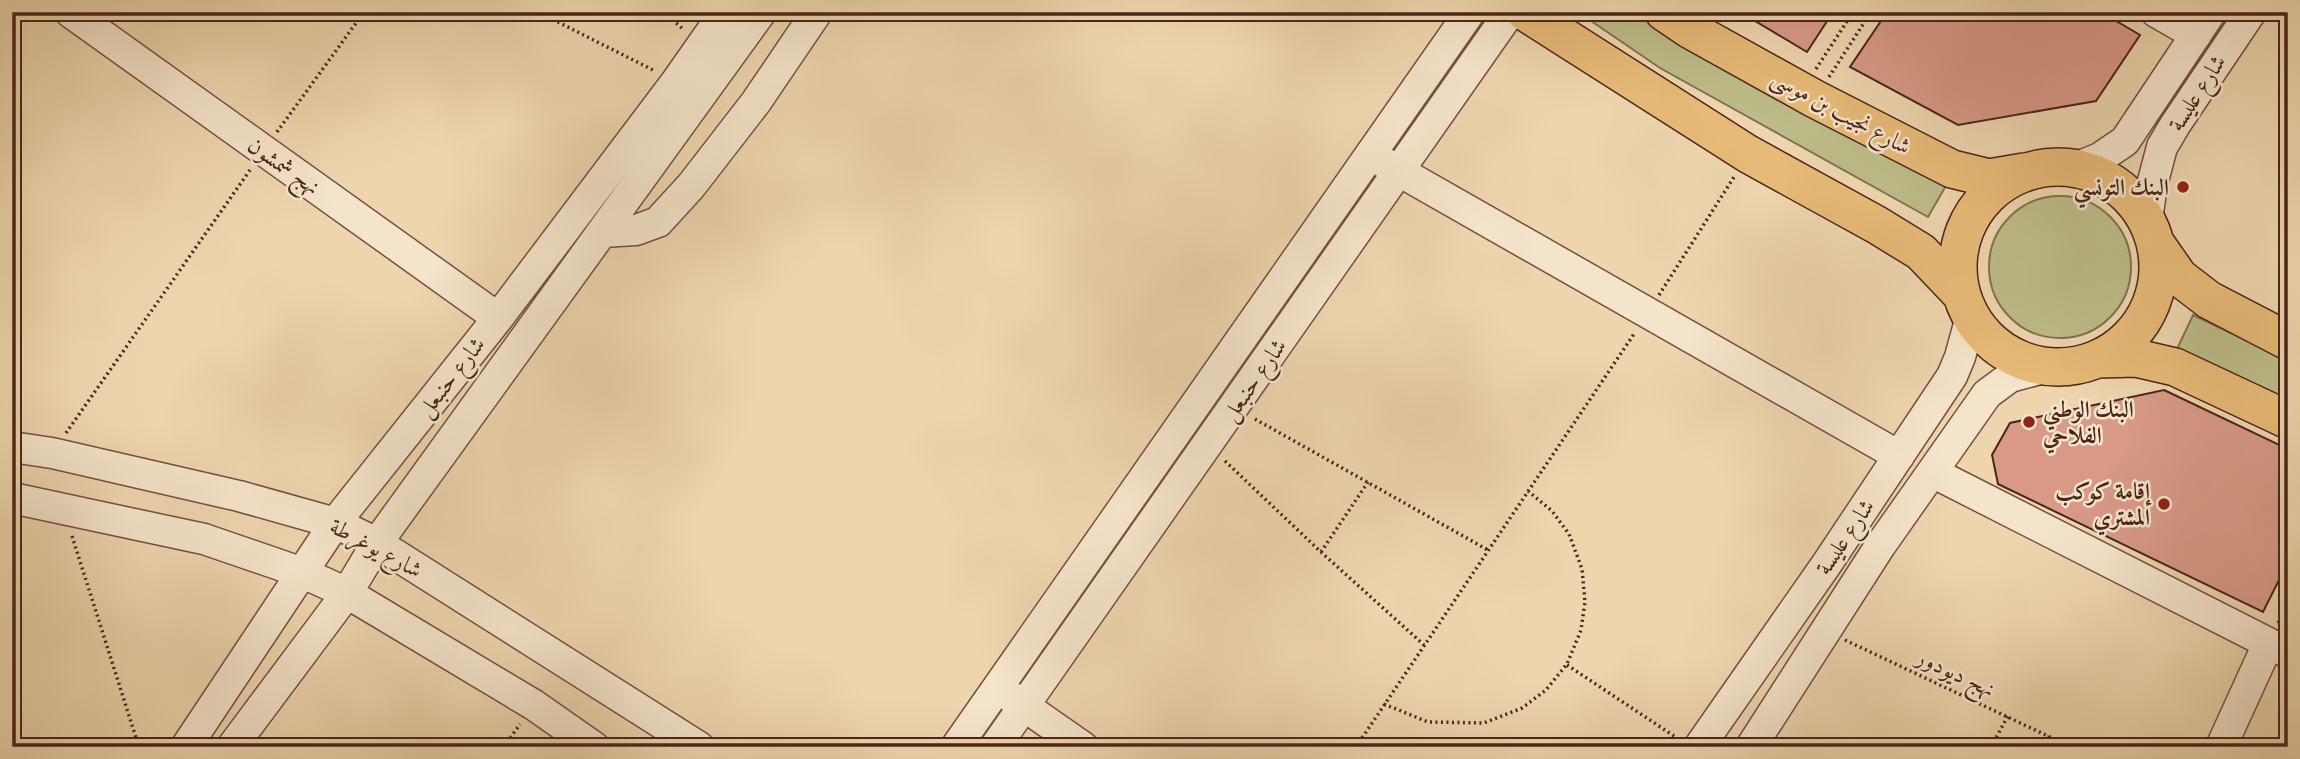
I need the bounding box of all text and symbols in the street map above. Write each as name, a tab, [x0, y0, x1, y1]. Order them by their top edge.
street label: شارع عليسة	[2162, 50, 2237, 140]
street label: شارع نجيب بن موسى	[1764, 64, 1915, 165]
street label: نهج شمشون	[239, 131, 325, 206]
place label: البنك التونسي	[2074, 174, 2169, 209]
marker: البنك التونسي	[2175, 179, 2191, 195]
street label: شارع حنبعل	[411, 331, 495, 426]
street label: شارع حنبعل	[1216, 334, 1297, 430]
place label: البنك الوطني الفلاحي	[2042, 396, 2134, 454]
marker: البنك الوطني الفلاحي	[2021, 414, 2037, 430]
place label: إقامة كوكب المشتري	[2055, 478, 2152, 536]
street label: شارع عليسة	[1810, 494, 1885, 583]
marker: إقامة كوكب المشتري	[2156, 496, 2172, 512]
street label: شارع يوغرطة	[322, 512, 427, 589]
street label: نهج ديودور	[1908, 642, 1999, 709]

